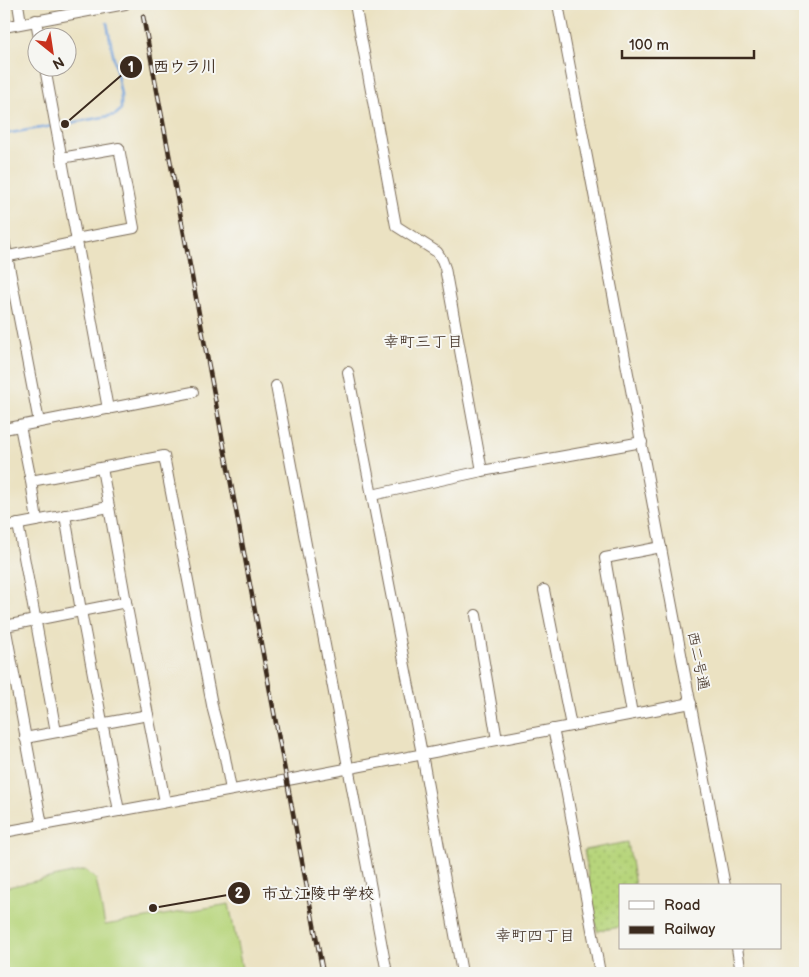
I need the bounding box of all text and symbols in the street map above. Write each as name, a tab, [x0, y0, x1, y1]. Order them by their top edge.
north arrow	[28, 28, 78, 78]
scale bar	[622, 28, 754, 60]
text: 100 m	[629, 36, 669, 55]
callout: 西ウラ川	[118, 51, 227, 82]
text: N	[49, 53, 67, 73]
text: 1	[128, 58, 134, 77]
text: 西ウラ川	[153, 58, 217, 77]
district label: 幸町三丁目	[383, 333, 463, 352]
street label: 西二号通	[683, 630, 713, 692]
callout: 市立江陵中学校	[227, 878, 384, 909]
text: 2	[235, 884, 244, 903]
legend	[619, 884, 782, 950]
text: 市立江陵中学校	[262, 885, 374, 904]
text: Road	[664, 896, 700, 915]
text: Railway	[664, 920, 715, 939]
district label: 幸町四丁目	[495, 927, 575, 946]

